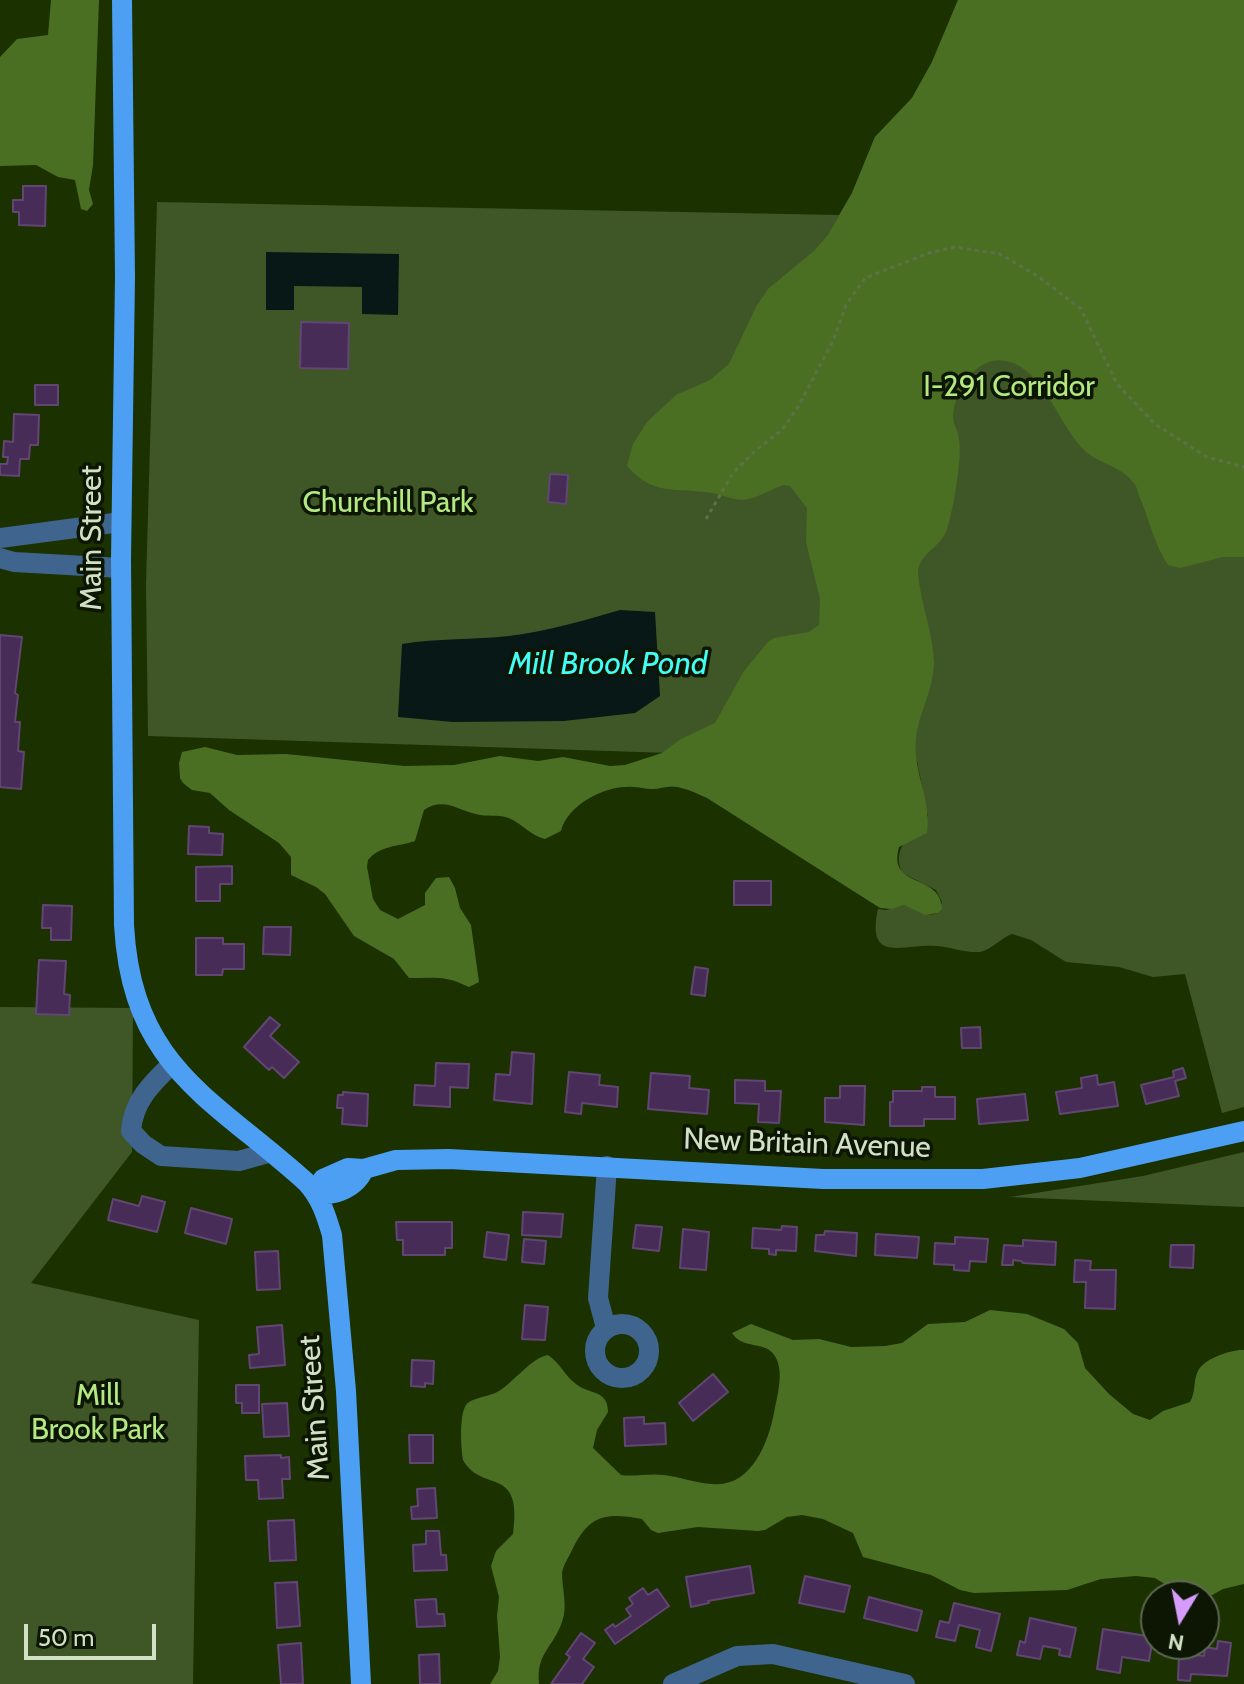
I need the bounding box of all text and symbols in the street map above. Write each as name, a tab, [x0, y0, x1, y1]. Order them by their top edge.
park label: I-291 Corridor	[923, 369, 1095, 405]
street label: Main Street	[74, 465, 110, 611]
park label: Churchill Park	[303, 485, 473, 521]
water label: Mill Brook Pond	[508, 646, 708, 684]
street label: New Britain Avenue	[683, 1122, 931, 1166]
street label: Main Street	[292, 1334, 338, 1482]
park label: Mill Brook Park	[31, 1378, 165, 1448]
north arrow	[1140, 1580, 1220, 1660]
scale bar	[28, 1608, 160, 1658]
text: 50 m	[38, 1623, 94, 1652]
text: N	[1166, 1628, 1186, 1657]

